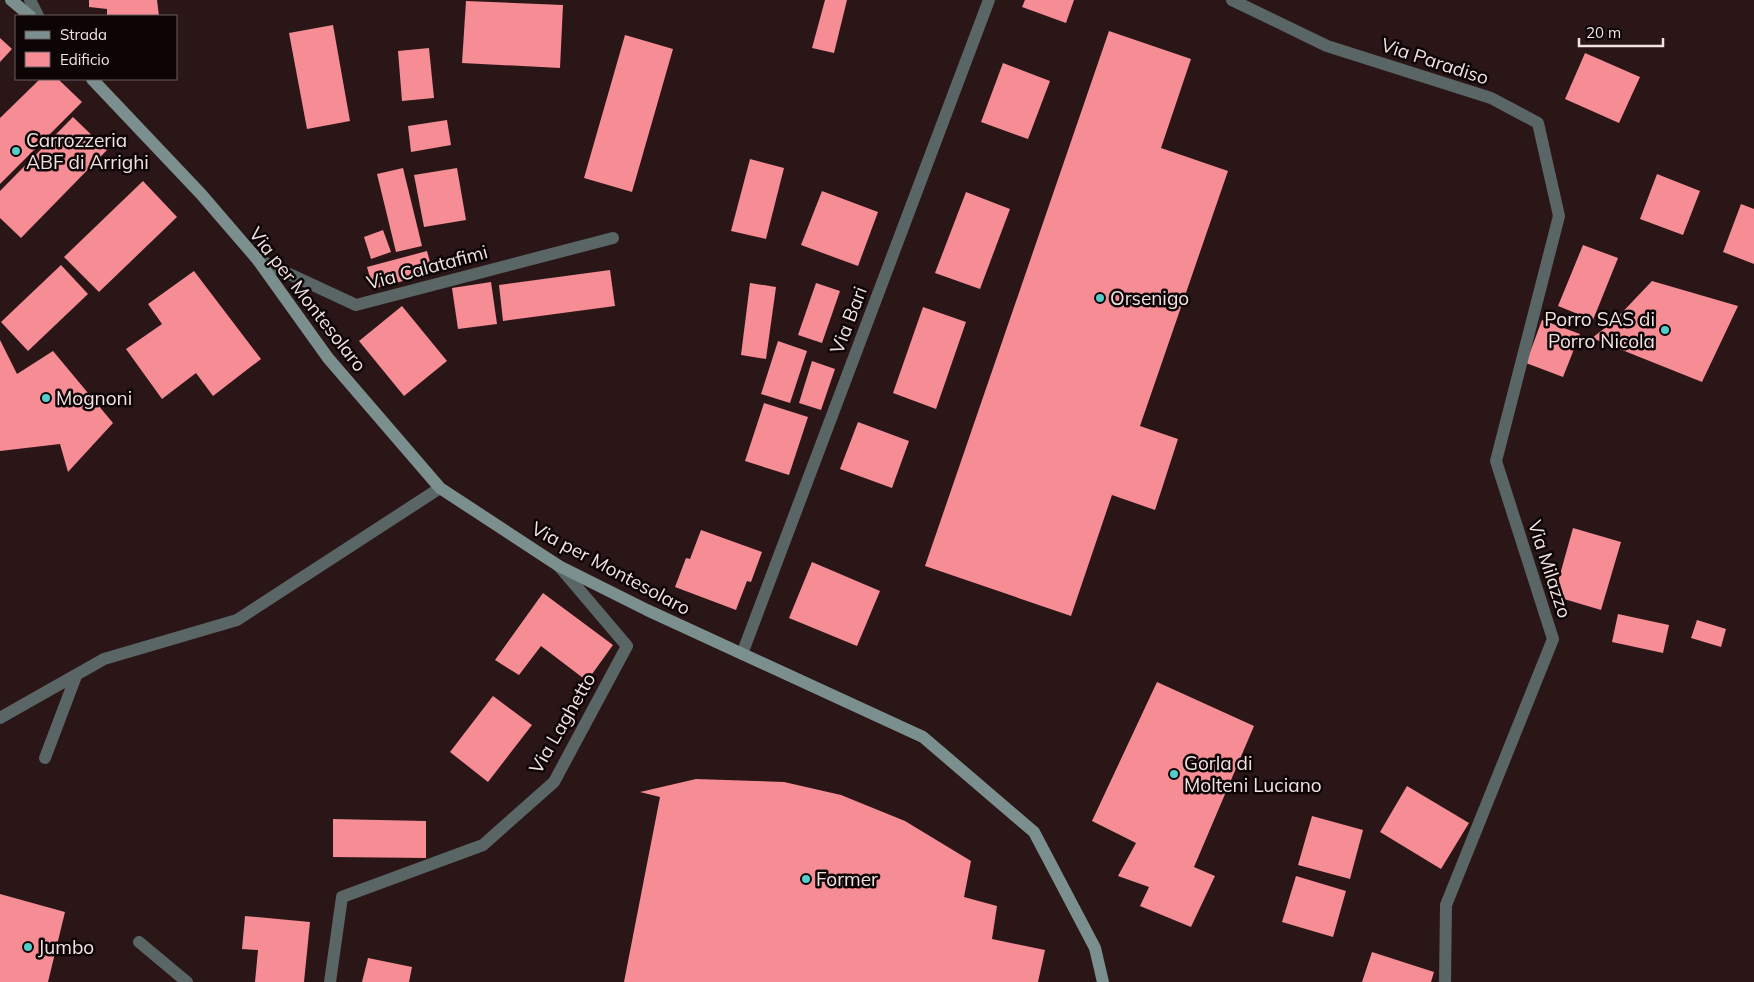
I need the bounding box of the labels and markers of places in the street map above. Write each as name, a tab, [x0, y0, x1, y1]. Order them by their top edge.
place label: Carrozzeria ABF di Arrighi	[26, 128, 149, 174]
marker: Carrozzeria ABF di Arrighi	[10, 145, 22, 157]
place label: Orsenigo	[1110, 286, 1189, 310]
marker: Orsenigo	[1094, 292, 1106, 304]
place label: Porro SAS di Porro Nicola	[1544, 307, 1655, 353]
marker: Porro SAS di Porro Nicola	[1659, 324, 1671, 336]
place label: Mognoni	[56, 386, 132, 410]
marker: Mognoni	[40, 392, 52, 404]
place label: Gorla di Molteni Luciano	[1184, 751, 1322, 797]
marker: Gorla di Molteni Luciano	[1168, 768, 1180, 780]
place label: Former	[816, 867, 878, 891]
marker: Former	[800, 873, 812, 885]
place label: Jumbo	[38, 935, 94, 959]
marker: Jumbo	[22, 941, 34, 953]

